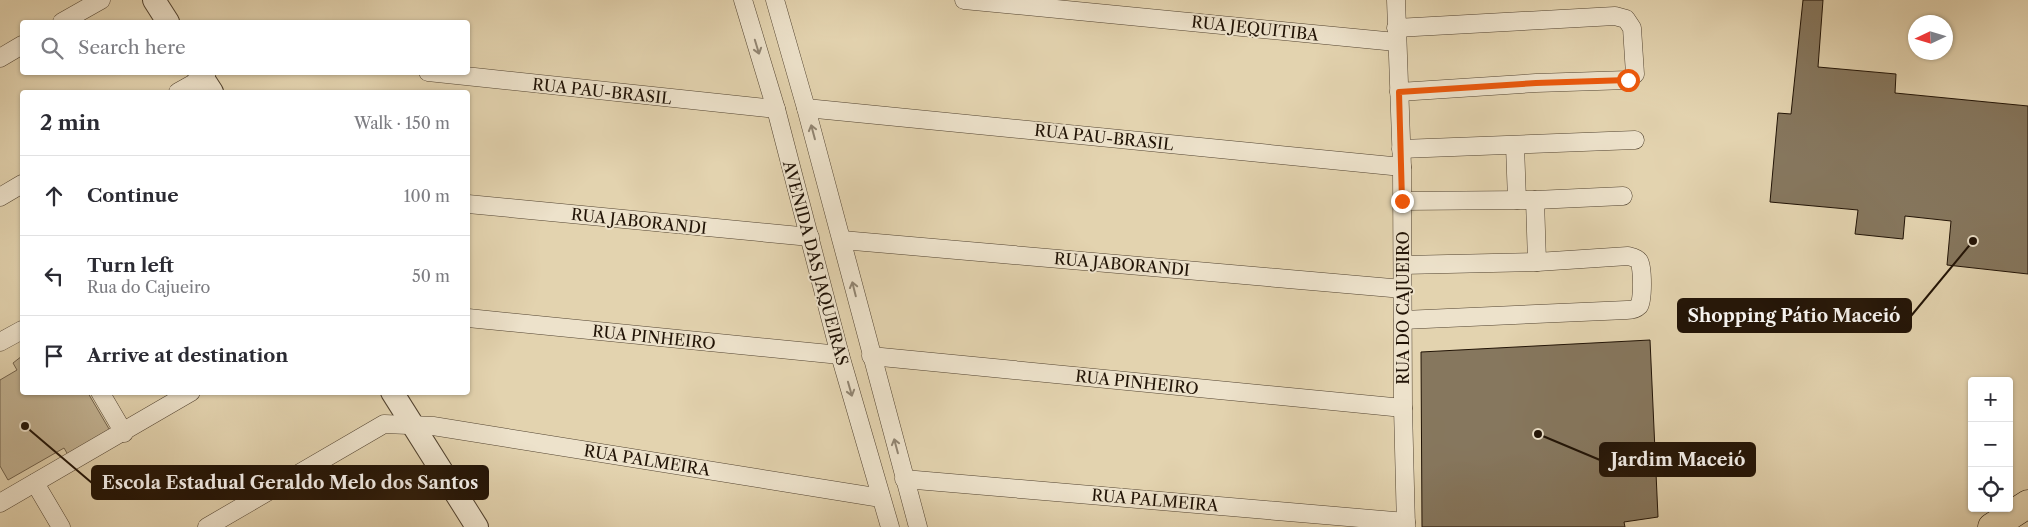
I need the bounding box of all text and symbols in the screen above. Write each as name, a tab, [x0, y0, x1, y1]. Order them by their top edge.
street label: RUA JEQUITIBA	[1190, 11, 1321, 45]
north arrow	[1908, 15, 1953, 60]
search box	[20, 20, 470, 75]
icon: search	[38, 34, 66, 62]
text: Search here	[78, 36, 186, 59]
one-way arrow	[753, 38, 763, 54]
route start	[1617, 69, 1640, 92]
street label: RUA PAU-BRASIL	[531, 74, 673, 108]
text: 2 min	[40, 110, 100, 135]
text: Walk · 150 m	[354, 113, 450, 133]
street label: RUA PAU-BRASIL	[1033, 120, 1175, 154]
one-way arrow	[807, 125, 817, 141]
street label: AVENIDA DAS JAQUEIRAS	[779, 157, 853, 368]
icon: ahead	[40, 182, 68, 210]
text: Continue	[87, 184, 179, 207]
text: 100 m	[404, 186, 450, 206]
route end	[1391, 190, 1414, 213]
street label: RUA JABORANDI	[570, 204, 708, 238]
street label: RUA DO CAJUEIRO	[1393, 231, 1413, 385]
street label: RUA JABORANDI	[1053, 248, 1191, 280]
text: Turn left	[87, 254, 174, 277]
icon: left	[40, 262, 68, 290]
text: 50 m	[412, 266, 450, 286]
text: Rua do Cajueiro	[87, 277, 210, 297]
one-way arrow	[849, 282, 858, 298]
callout: Shopping Pátio Maceió	[1678, 299, 1911, 332]
text: Shopping Pátio Maceió	[1687, 305, 1901, 327]
street label: RUA PINHEIRO	[591, 321, 717, 353]
icon: arrive	[40, 342, 68, 370]
text: Arrive at destination	[87, 344, 288, 367]
street label: RUA PINHEIRO	[1074, 366, 1200, 398]
map controls	[1968, 377, 2013, 512]
button: +	[1968, 377, 2013, 422]
one-way arrow	[845, 381, 855, 397]
button: −	[1968, 422, 2013, 467]
one-way arrow	[890, 439, 900, 455]
street label: RUA PALMEIRA	[582, 440, 713, 480]
callout: Jardim Maceió	[1600, 443, 1755, 476]
text: Jardim Maceió	[1608, 449, 1745, 471]
callout: Escola Estadual Geraldo Melo dos Santos	[92, 466, 488, 499]
button: locate	[1968, 467, 2013, 512]
text: Escola Estadual Geraldo Melo dos Santos	[102, 472, 478, 494]
street label: RUA PALMEIRA	[1091, 484, 1221, 516]

